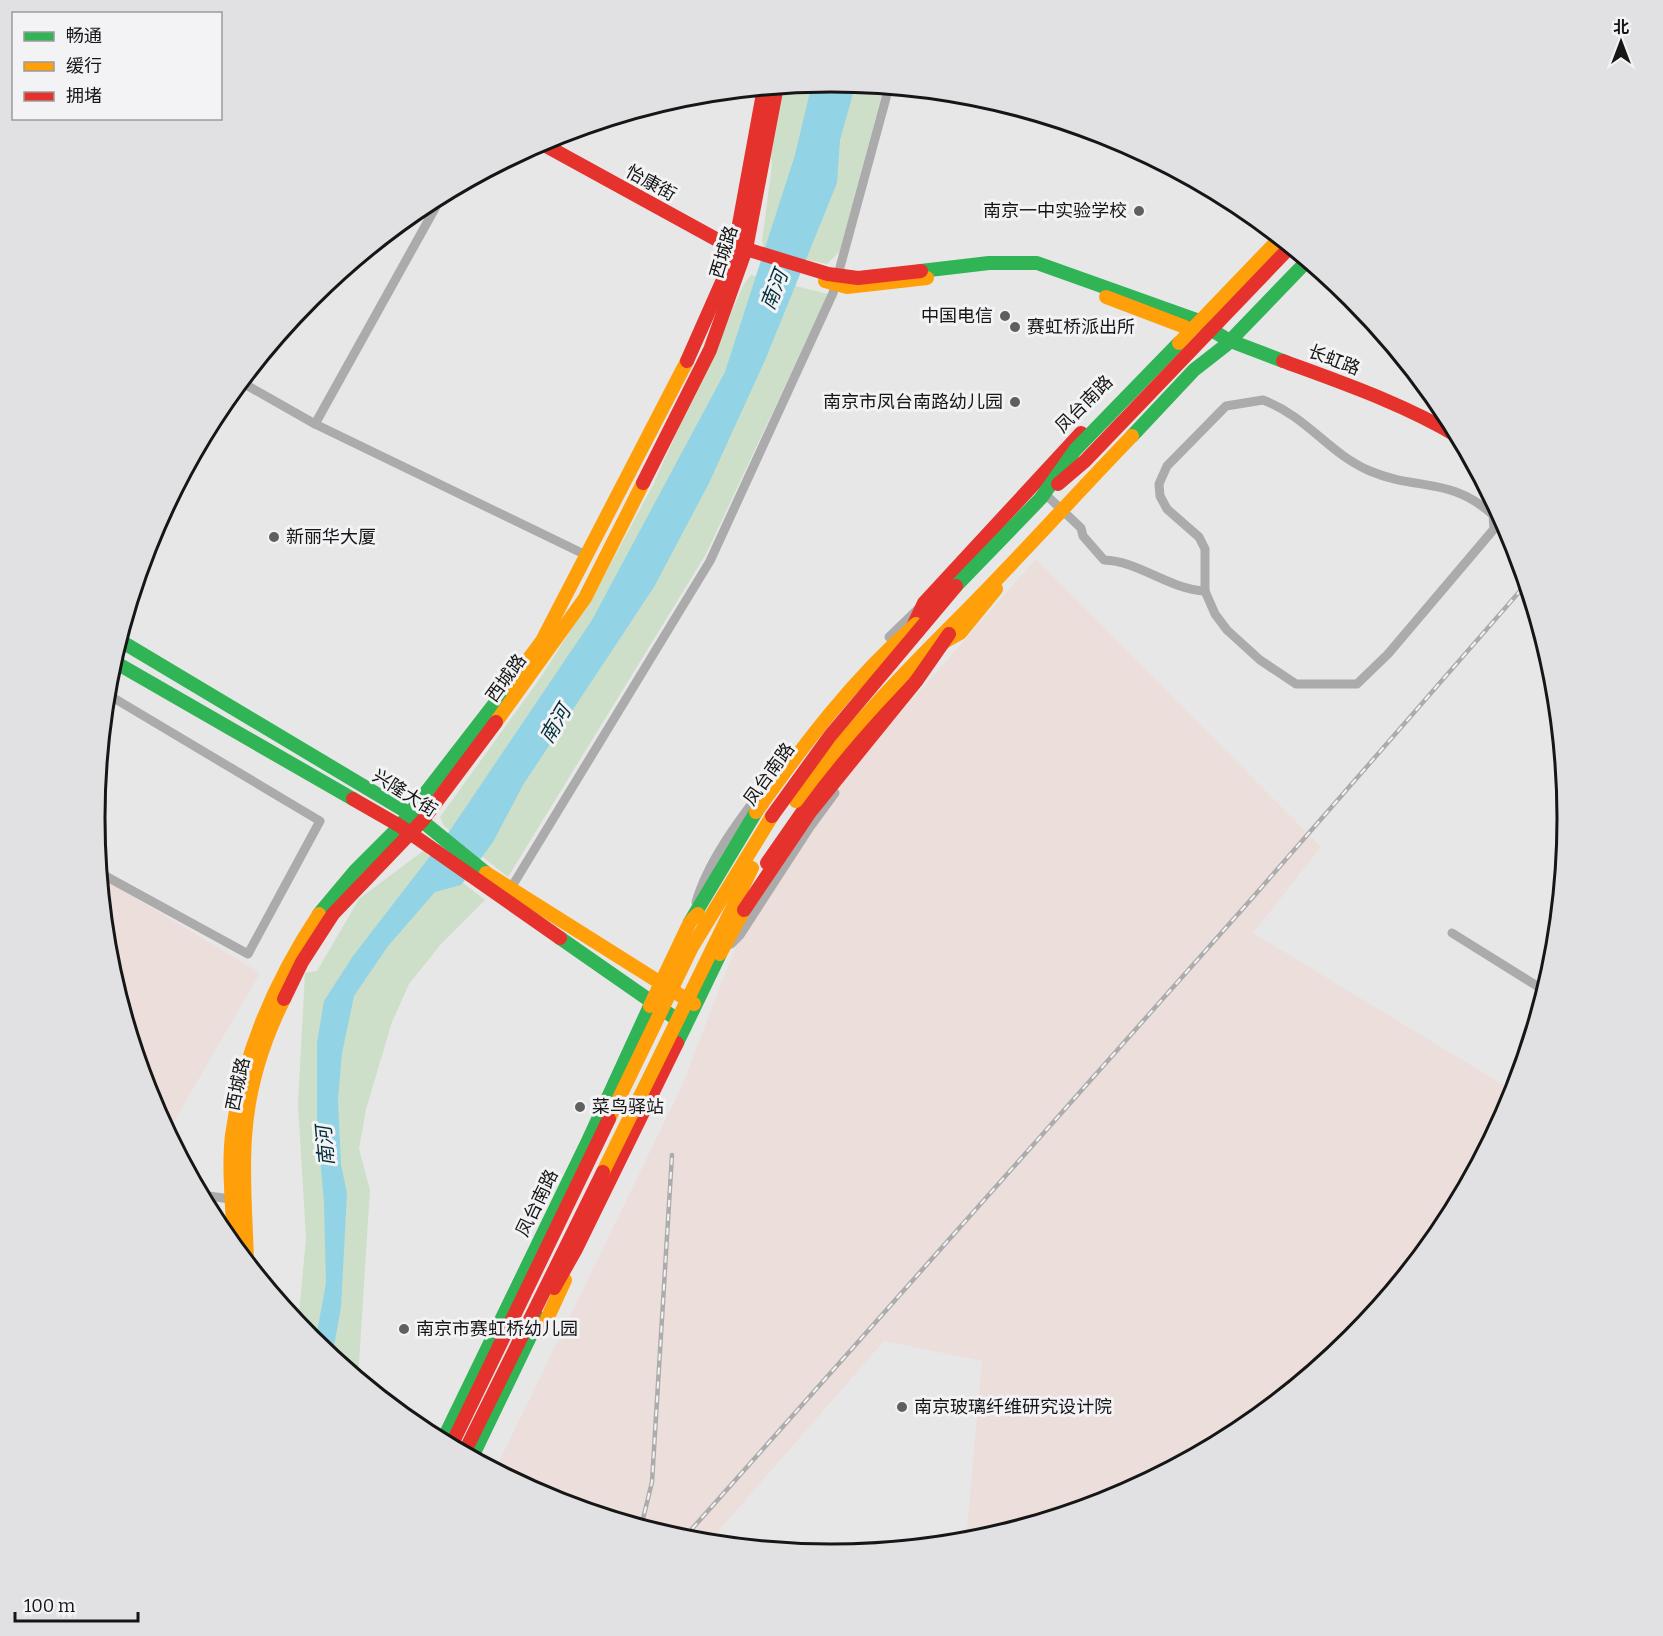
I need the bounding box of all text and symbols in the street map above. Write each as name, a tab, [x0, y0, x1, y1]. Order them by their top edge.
legend	[12, 12, 222, 120]
north arrow	[1591, 12, 1651, 72]
text: 北	[1613, 18, 1629, 37]
text: 畅通	[66, 25, 102, 47]
text: 缓行	[66, 55, 102, 77]
text: 拥堵	[66, 85, 102, 107]
street label: 怡康街	[622, 160, 680, 206]
place label: 南京一中实验学校	[983, 200, 1127, 222]
marker: 南京一中实验学校	[1132, 204, 1146, 218]
street label: 西城路	[706, 223, 742, 281]
water label: 南河	[755, 263, 794, 313]
place label: 中国电信	[921, 305, 993, 327]
marker: 中国电信	[998, 309, 1012, 323]
place label: 赛虹桥派出所	[1027, 316, 1135, 338]
marker: 赛虹桥派出所	[1008, 320, 1022, 334]
street label: 长虹路	[1305, 340, 1363, 380]
street label: 凤台南路	[1051, 371, 1117, 437]
place label: 南京市凤台南路幼儿园	[823, 391, 1003, 413]
marker: 南京市凤台南路幼儿园	[1008, 395, 1022, 409]
place label: 新丽华大厦	[286, 526, 376, 548]
marker: 新丽华大厦	[267, 530, 281, 544]
street label: 西城路	[481, 650, 531, 706]
water label: 南河	[534, 697, 578, 747]
street label: 凤台南路	[739, 738, 799, 810]
street label: 兴隆大街	[369, 765, 441, 821]
street label: 西城路	[222, 1055, 254, 1113]
place label: 菜鸟驿站	[592, 1096, 664, 1118]
marker: 菜鸟驿站	[573, 1100, 587, 1114]
water label: 南河	[311, 1121, 339, 1167]
street label: 凤台南路	[511, 1166, 563, 1240]
place label: 南京市赛虹桥幼儿园	[416, 1318, 578, 1340]
marker: 南京市赛虹桥幼儿园	[397, 1322, 411, 1336]
place label: 南京玻璃纤维研究设计院	[914, 1396, 1112, 1418]
marker: 南京玻璃纤维研究设计院	[895, 1400, 909, 1414]
scale bar	[15, 1585, 138, 1623]
text: 100 m	[24, 1595, 75, 1617]

